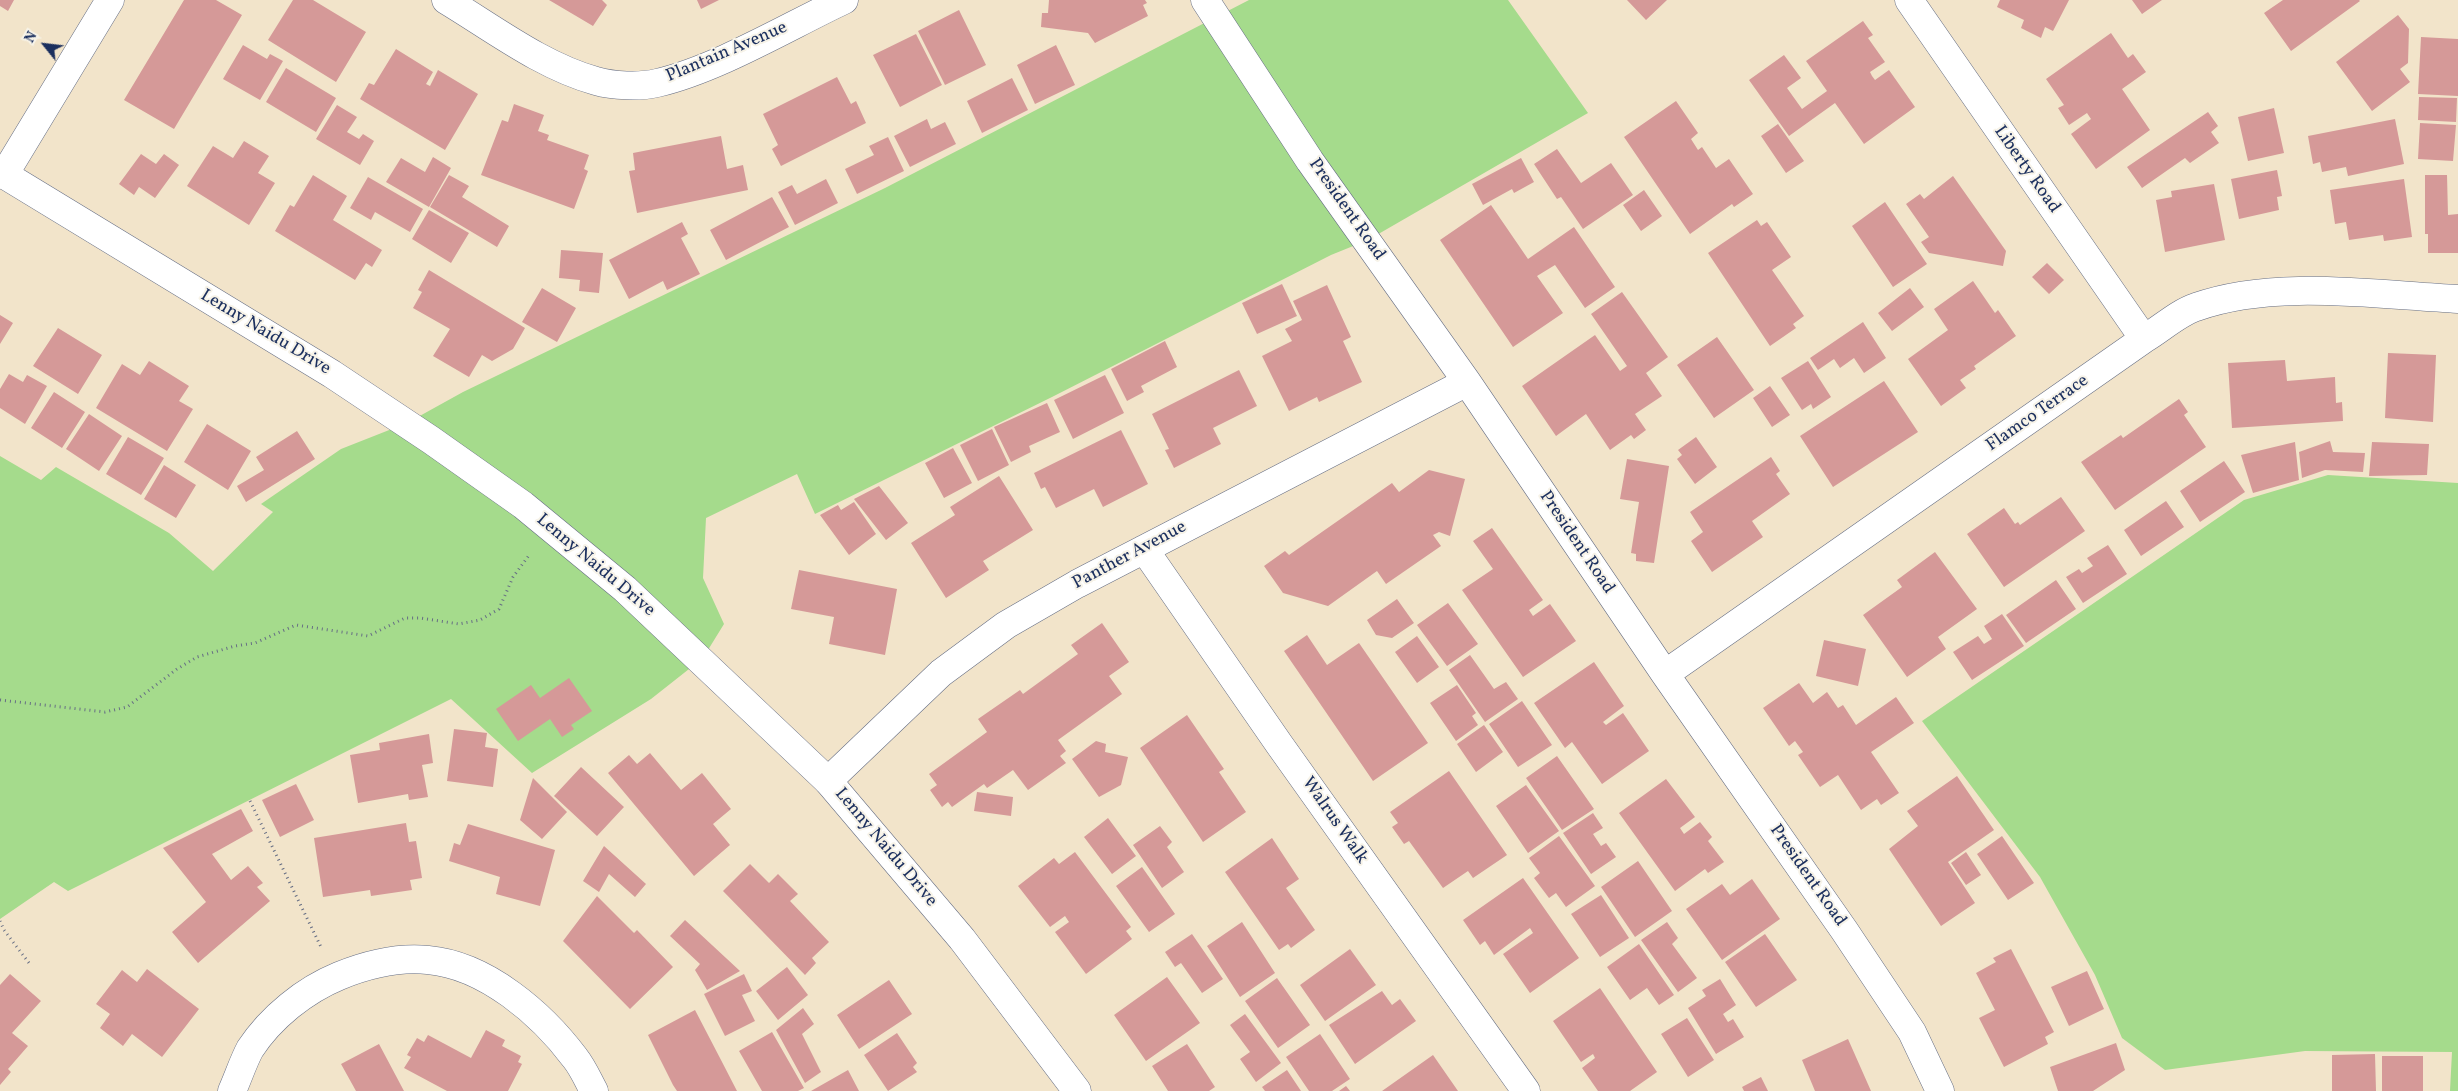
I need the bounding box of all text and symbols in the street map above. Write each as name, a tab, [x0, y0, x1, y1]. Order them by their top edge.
street label: Plantain Avenue	[663, 18, 791, 88]
north arrow	[20, 20, 70, 70]
text: N	[21, 28, 42, 47]
street label: Liberty Road	[1988, 122, 2064, 218]
street label: President Road	[1303, 155, 1389, 265]
street label: Lenny Naidu Drive	[196, 286, 334, 380]
street label: Flamco Terrace	[1983, 371, 2093, 457]
street label: President Road	[1534, 487, 1618, 599]
street label: Lenny Naidu Drive	[531, 510, 659, 622]
street label: Panther Avenue	[1069, 517, 1191, 595]
street label: Walrus Walk	[1296, 773, 1372, 869]
street label: Lenny Naidu Drive	[829, 784, 941, 912]
street label: President Road	[1764, 821, 1850, 931]

